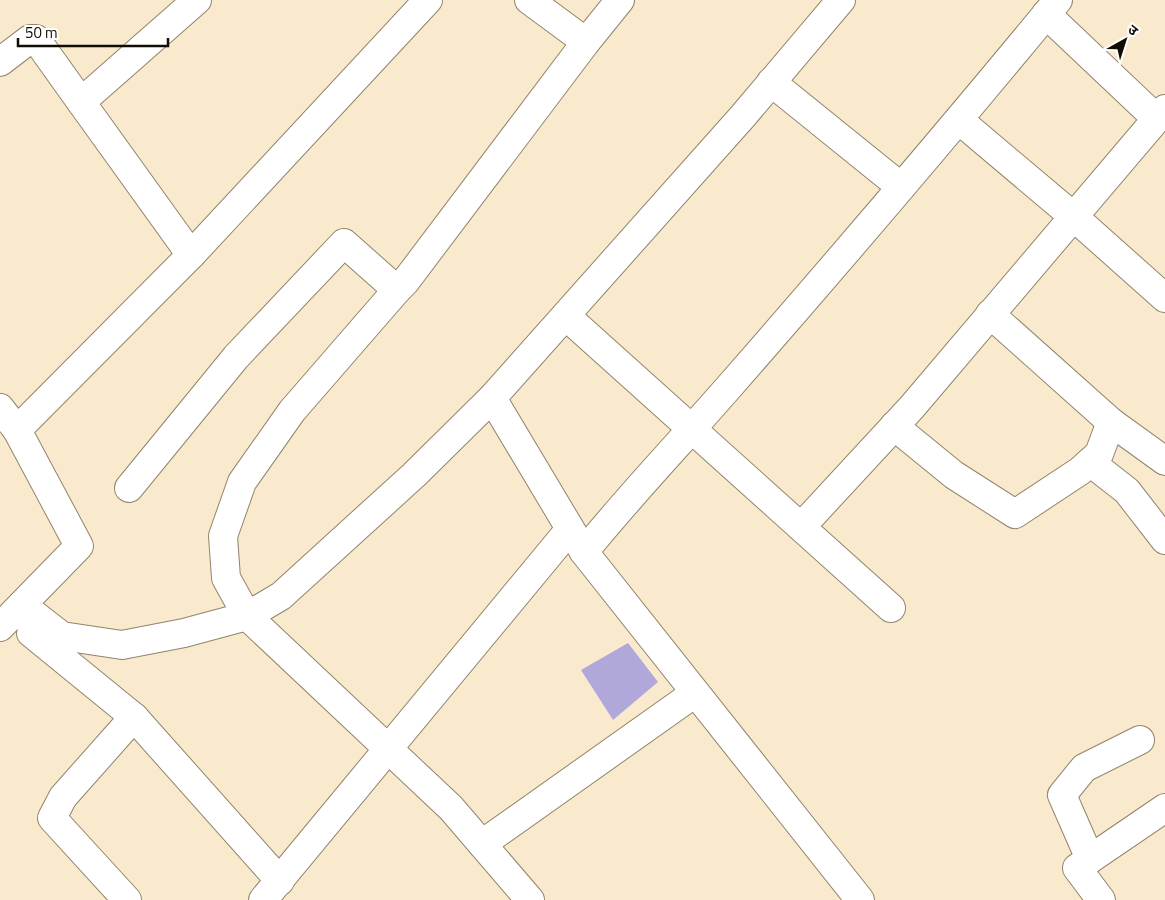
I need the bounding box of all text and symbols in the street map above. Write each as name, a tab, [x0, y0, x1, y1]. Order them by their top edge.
scale bar	[18, 15, 168, 47]
north arrow	[1100, 15, 1150, 65]
text: उ	[1124, 19, 1144, 41]
text: 50 m	[25, 21, 58, 44]

